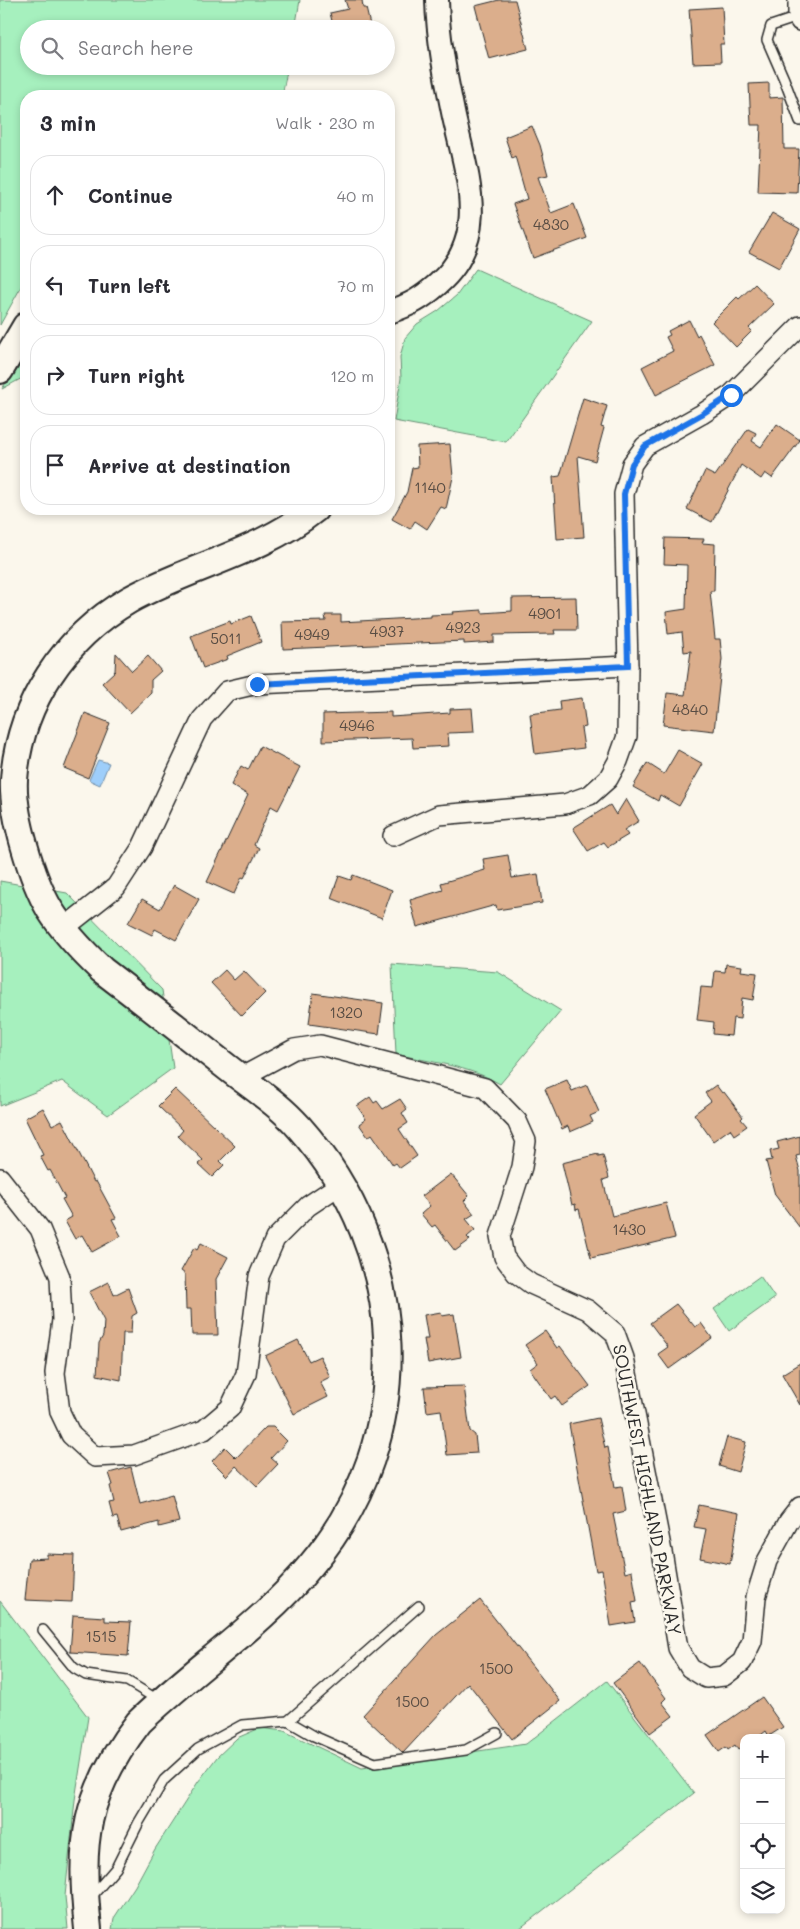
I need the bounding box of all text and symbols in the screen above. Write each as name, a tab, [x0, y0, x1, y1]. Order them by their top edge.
search box	[20, 20, 395, 75]
icon: search	[38, 34, 66, 62]
text: Search here	[78, 35, 194, 60]
text: 3 min	[40, 109, 96, 136]
text: Walk · 230 m	[275, 112, 375, 133]
icon: ahead	[41, 181, 69, 209]
text: Continue	[88, 183, 173, 208]
text: 40 m	[337, 185, 374, 206]
house number: 4830	[533, 214, 569, 234]
icon: left	[41, 271, 69, 299]
text: Turn left	[88, 273, 171, 298]
text: 70 m	[337, 275, 374, 296]
icon: right	[41, 361, 69, 389]
text: Turn right	[88, 363, 185, 388]
text: 120 m	[330, 365, 374, 386]
route start	[720, 384, 743, 407]
icon: arrive	[41, 451, 69, 479]
text: Arrive at destination	[88, 453, 291, 478]
house number: 1140	[414, 477, 446, 497]
house number: 4901	[528, 603, 562, 623]
house number: 4923	[446, 617, 481, 637]
house number: 4937	[370, 621, 404, 641]
house number: 4949	[294, 624, 330, 644]
house number: 5011	[210, 628, 242, 648]
route end	[246, 673, 269, 696]
house number: 4840	[672, 699, 708, 719]
house number: 4946	[339, 715, 375, 735]
house number: 1320	[329, 1002, 363, 1022]
house number: 1430	[612, 1219, 646, 1239]
street label: SOUTHWEST HIGHLAND PARKWAY	[608, 1342, 688, 1637]
house number: 1515	[86, 1626, 116, 1646]
house number: 1500	[479, 1658, 513, 1678]
house number: 1500	[395, 1691, 429, 1711]
map controls	[740, 1734, 785, 1914]
button: +	[740, 1734, 785, 1779]
button: −	[740, 1779, 785, 1824]
button: locate	[740, 1824, 785, 1869]
button: layers	[740, 1869, 785, 1914]

